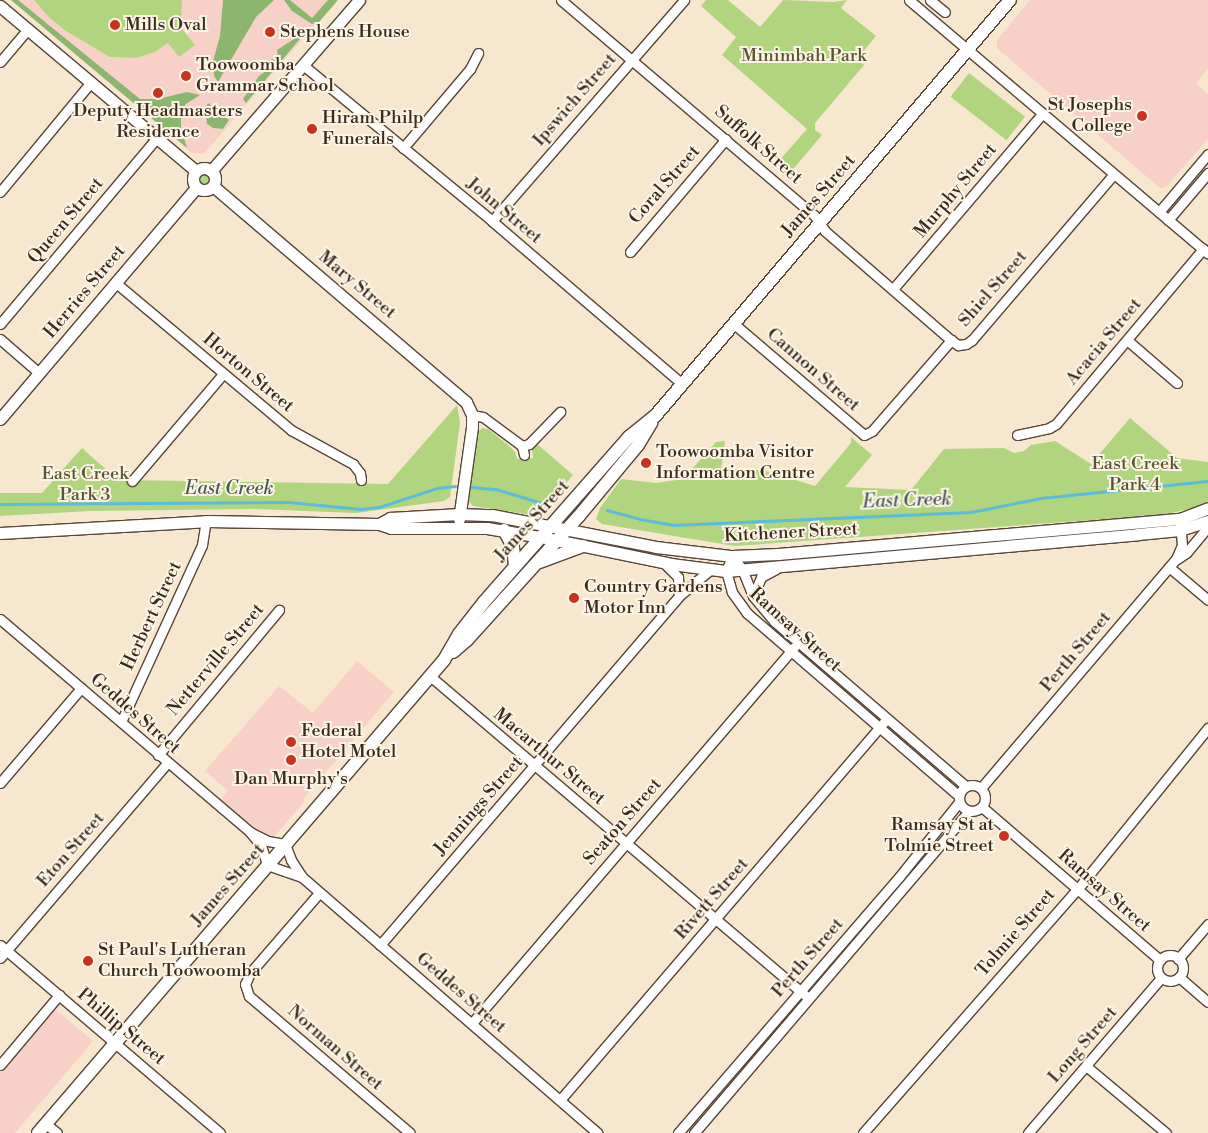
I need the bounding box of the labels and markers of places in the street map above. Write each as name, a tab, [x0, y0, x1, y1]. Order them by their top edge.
place label: Mills Oval	[125, 14, 207, 36]
marker: Mills Oval	[109, 19, 121, 31]
place label: Stephens House	[280, 21, 410, 43]
marker: Stephens House	[264, 26, 276, 38]
place label: Toowoomba Grammar School	[196, 55, 334, 98]
marker: Toowoomba Grammar School	[180, 70, 192, 82]
marker: Deputy Headmasters Residence	[152, 87, 164, 99]
place label: St Josephs College	[1048, 95, 1132, 138]
place label: Deputy Headmasters Residence	[73, 101, 243, 144]
place label: Hiram Philp Funerals	[322, 108, 423, 150]
marker: St Josephs College	[1136, 110, 1148, 122]
marker: Hiram Philp Funerals	[306, 123, 318, 135]
place label: Toowoomba Visitor Information Centre	[656, 442, 815, 484]
marker: Toowoomba Visitor Information Centre	[640, 457, 652, 469]
place label: Country Gardens Motor Inn	[584, 577, 723, 620]
marker: Country Gardens Motor Inn	[568, 592, 580, 604]
place label: Federal Hotel Motel	[301, 721, 396, 764]
marker: Federal Hotel Motel	[285, 736, 297, 748]
marker: Dan Murphy's	[285, 754, 297, 766]
place label: Dan Murphy's	[234, 768, 348, 790]
place label: Ramsay St at Tolmie Street	[884, 815, 994, 858]
marker: Ramsay St at Tolmie Street	[998, 830, 1010, 842]
place label: St Paul's Lutheran Church Toowoomba	[98, 940, 261, 982]
marker: St Paul's Lutheran Church Toowoomba	[82, 955, 94, 967]

